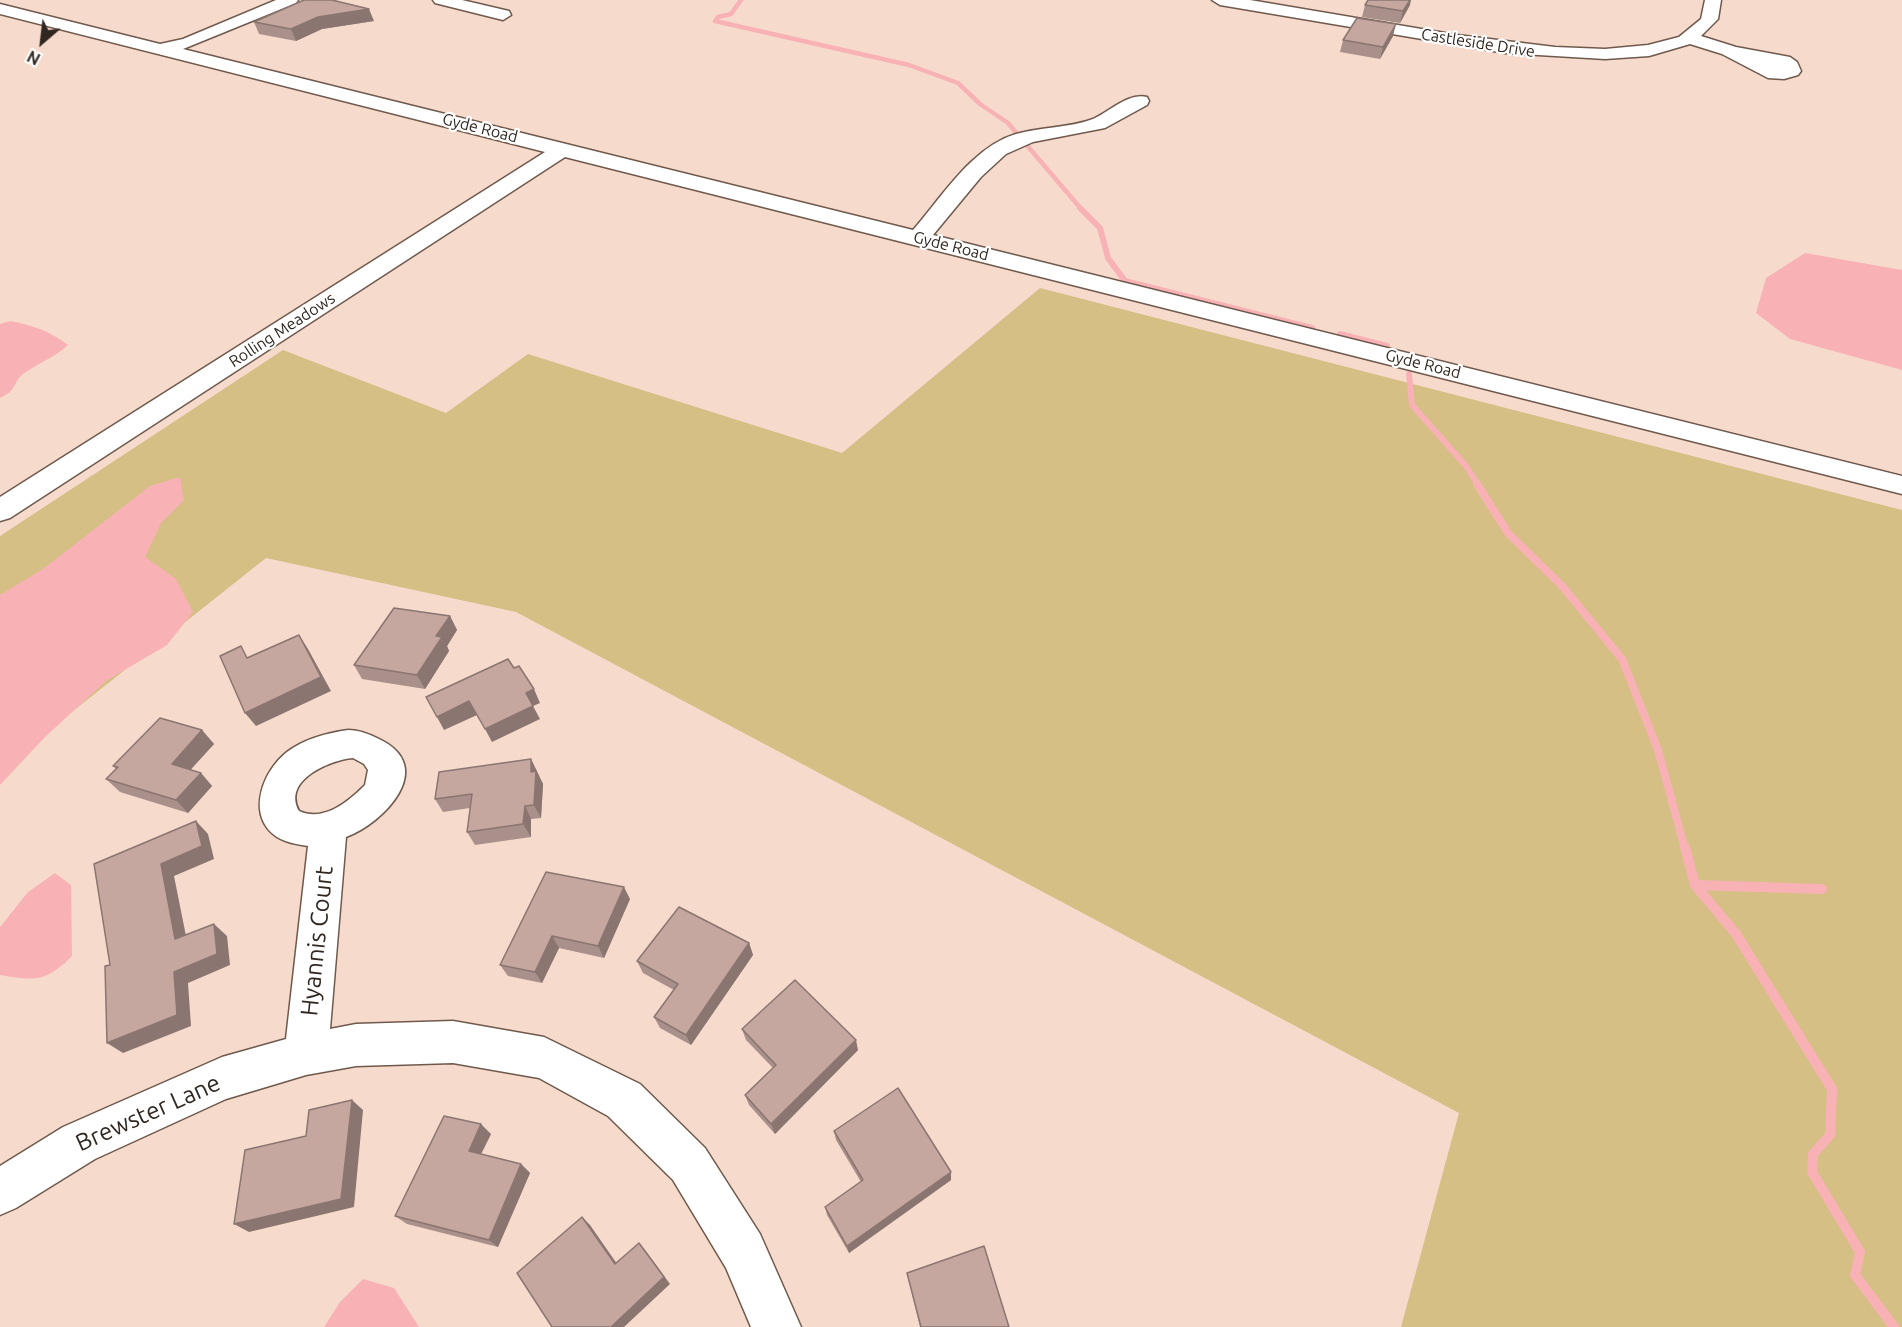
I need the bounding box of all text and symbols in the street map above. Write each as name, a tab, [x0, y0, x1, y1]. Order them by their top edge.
north arrow	[12, 12, 72, 72]
street label: Castleside Drive	[1420, 25, 1536, 61]
text: N	[24, 47, 43, 69]
street label: Gyde Road	[440, 109, 520, 147]
street label: Gyde Road	[911, 227, 991, 265]
street label: Rolling Meadows	[225, 289, 339, 371]
street label: Gyde Road	[1383, 345, 1463, 383]
street label: Hyannis Court	[295, 865, 339, 1017]
street label: Brewster Lane	[71, 1068, 225, 1158]

